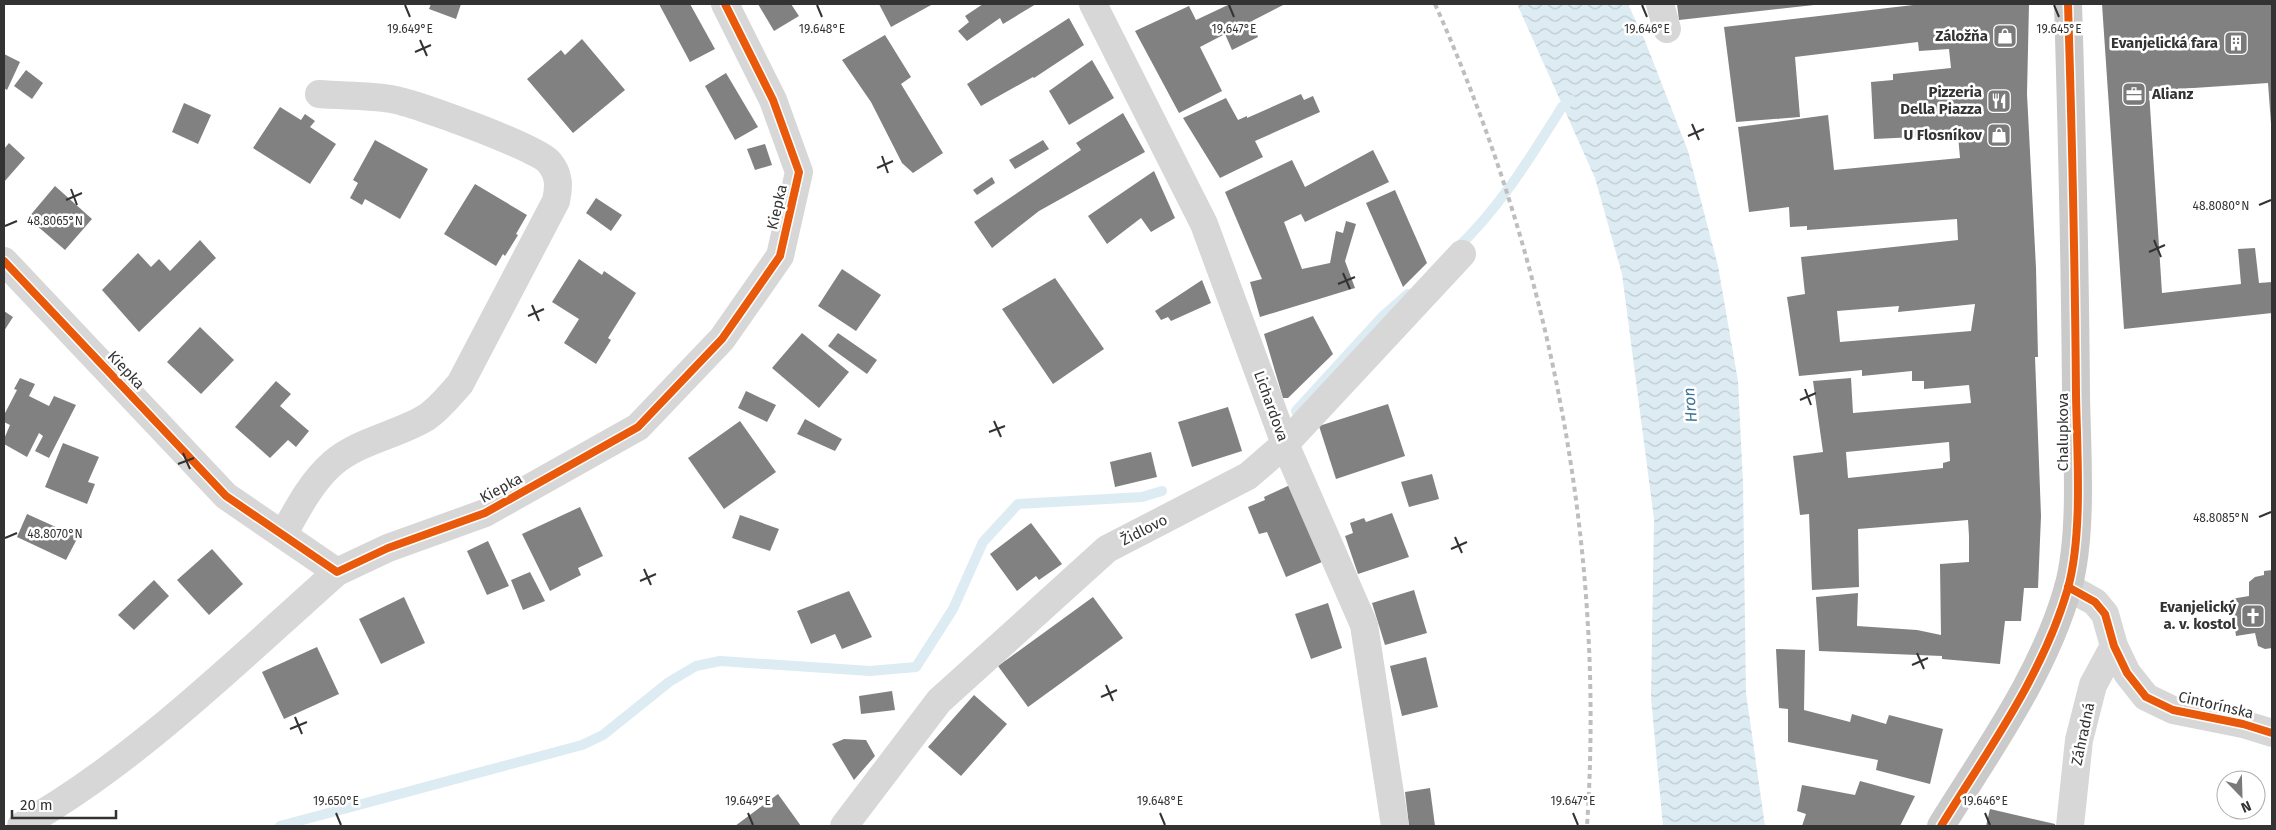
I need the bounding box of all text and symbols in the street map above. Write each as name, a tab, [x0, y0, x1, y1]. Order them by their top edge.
text: 19.649°E	[387, 22, 433, 36]
text: 19.648°E	[799, 22, 845, 36]
text: 19.647°E	[1212, 22, 1256, 36]
text: 19.646°E	[1624, 22, 1670, 36]
text: 19.645°E	[2036, 22, 2082, 36]
shop icon: Záložňa	[1992, 23, 2018, 49]
place label: Záložňa	[1935, 27, 1988, 45]
building icon: Evanjelická fara	[2223, 30, 2249, 56]
place label: Evanjelická fara	[2111, 34, 2218, 52]
office icon: Alianz	[2121, 81, 2147, 107]
place label: Pizzeria Della Piazza	[1900, 83, 1982, 118]
place label: Alianz	[2151, 85, 2193, 103]
restaurant icon: Pizzeria Della Piazza	[1986, 88, 2012, 114]
shop icon: U Flosníkov	[1986, 122, 2012, 148]
place label: U Flosníkov	[1903, 126, 1982, 144]
street label: Kiepka	[763, 183, 791, 231]
text: 48.8080°N	[2193, 199, 2249, 213]
text: 48.8065°N	[27, 214, 83, 228]
street label: Kiepka	[104, 347, 148, 393]
street label: Lichardova	[1250, 368, 1292, 444]
water label: Hron	[1679, 387, 1701, 423]
street label: Chalupkova	[2054, 393, 2072, 471]
street label: Kiepka	[477, 469, 525, 507]
street label: Židlovo	[1118, 511, 1170, 549]
text: 48.8085°N	[2193, 511, 2249, 525]
text: 48.8070°N	[27, 527, 83, 541]
place label: Evanjelický a. v. kostol	[2160, 598, 2237, 633]
church icon: Evanjelický a. v. kostol	[2240, 603, 2266, 629]
street label: Cintorínska	[2177, 688, 2255, 722]
street label: Záhradná	[2068, 701, 2098, 767]
north arrow	[2216, 770, 2266, 820]
scale bar	[12, 788, 116, 820]
text: 19.650°E	[313, 794, 359, 808]
text: 19.649°E	[725, 794, 771, 808]
text: 19.648°E	[1137, 794, 1183, 808]
text: 19.647°E	[1551, 794, 1595, 808]
text: 19.646°E	[1962, 794, 2008, 808]
text: 20 m	[20, 796, 53, 814]
text: N	[2238, 797, 2253, 816]

